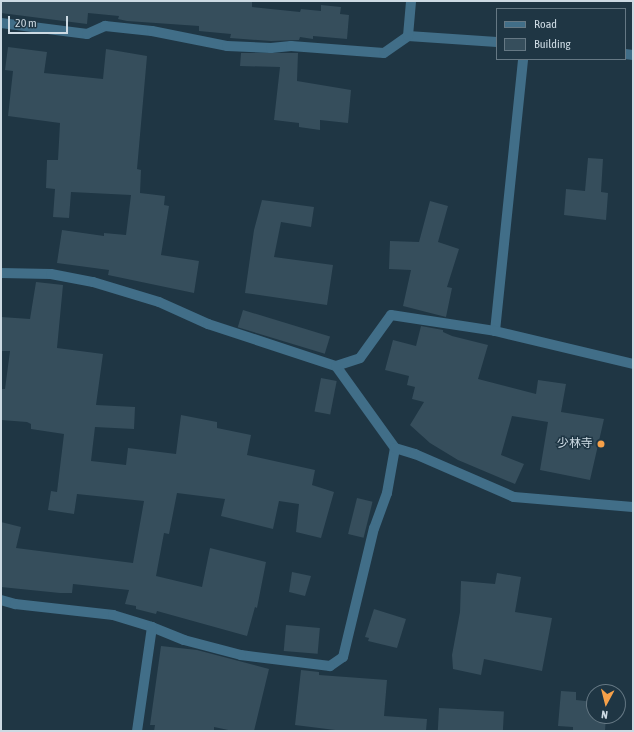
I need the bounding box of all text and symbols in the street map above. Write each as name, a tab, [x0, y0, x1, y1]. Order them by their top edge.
scale bar	[10, 8, 70, 34]
legend	[496, 8, 626, 60]
text: 20 m	[15, 16, 37, 30]
text: Road	[534, 17, 557, 31]
text: Building	[534, 37, 571, 51]
place label: 少林寺	[557, 437, 593, 451]
marker: 少林寺	[596, 439, 606, 449]
north arrow	[586, 684, 626, 724]
text: N	[601, 709, 609, 721]

